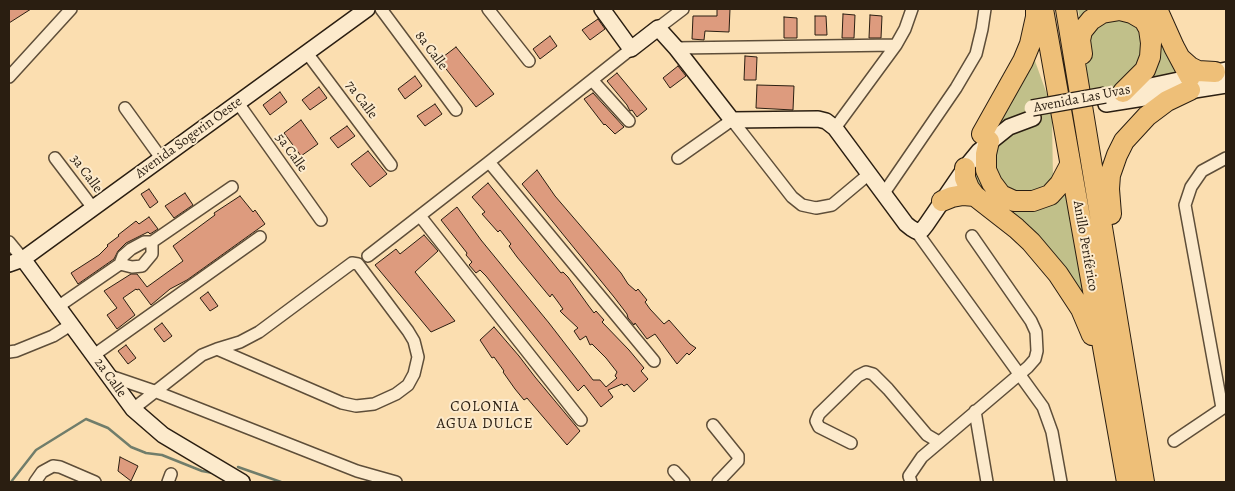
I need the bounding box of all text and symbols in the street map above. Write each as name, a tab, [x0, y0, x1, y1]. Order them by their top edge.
street label: 8a Calle	[411, 28, 451, 74]
street label: 7a Calle	[341, 78, 381, 122]
street label: Avenida Las Uvas	[1032, 81, 1132, 117]
street label: Avenida Sogerin Oeste	[132, 94, 246, 182]
street label: 5a Calle	[271, 130, 311, 176]
street label: 3a Calle	[66, 152, 106, 196]
street label: Anillo Periférico	[1069, 200, 1101, 292]
street label: 2a Calle	[90, 355, 130, 401]
district label: COLONIA AGUA DULCE	[435, 398, 535, 433]

